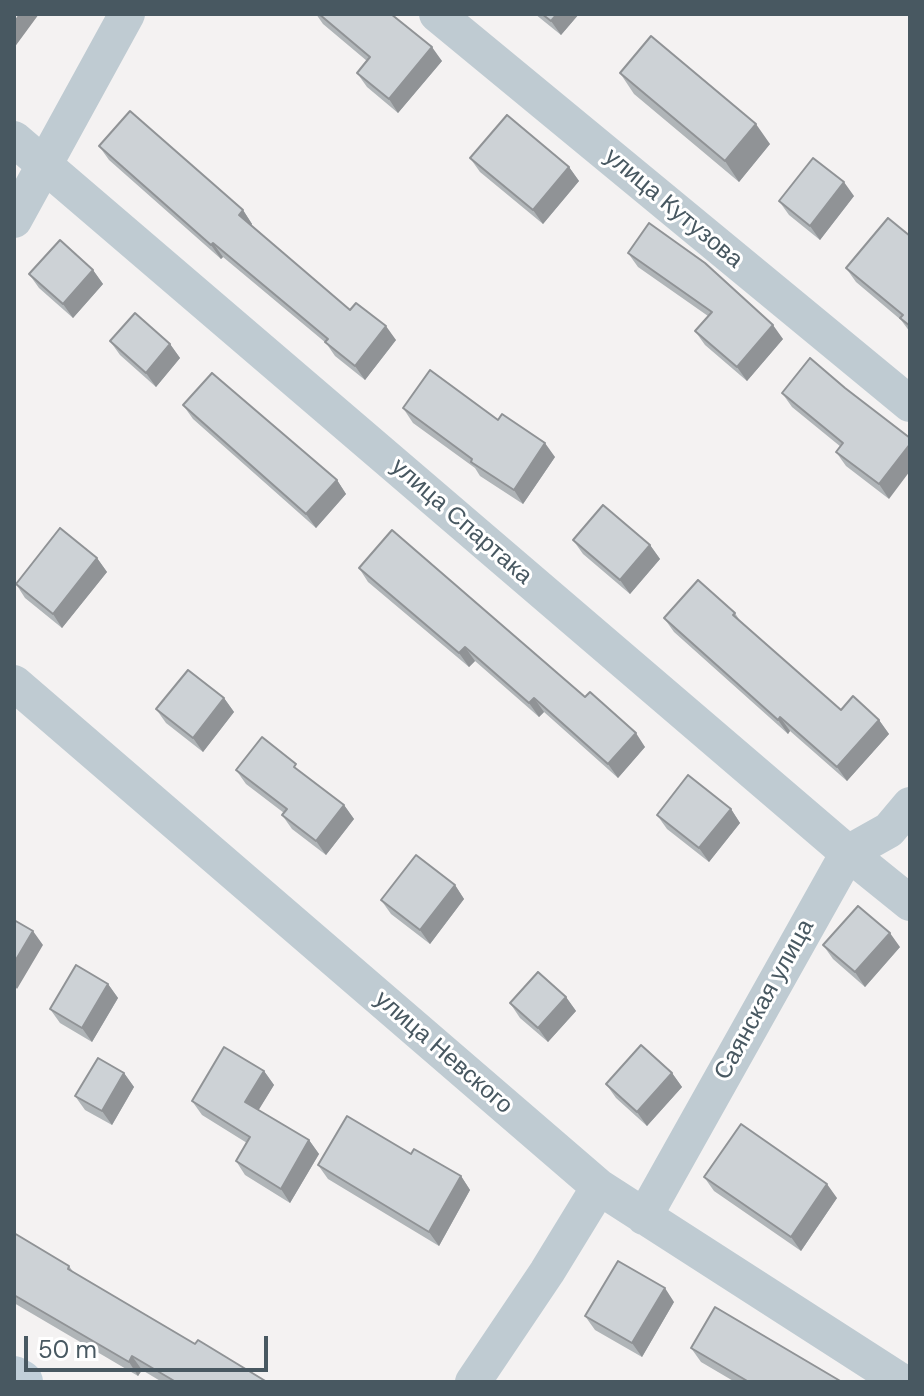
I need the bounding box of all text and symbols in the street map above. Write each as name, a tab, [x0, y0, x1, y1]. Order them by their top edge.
street label: улица Кутузова	[598, 143, 748, 275]
street label: улица Спартака	[385, 453, 537, 591]
street label: Саянская улица	[709, 915, 821, 1085]
street label: улица Невского	[368, 985, 518, 1121]
scale bar	[28, 1320, 272, 1370]
text: 50 m	[38, 1334, 97, 1365]

